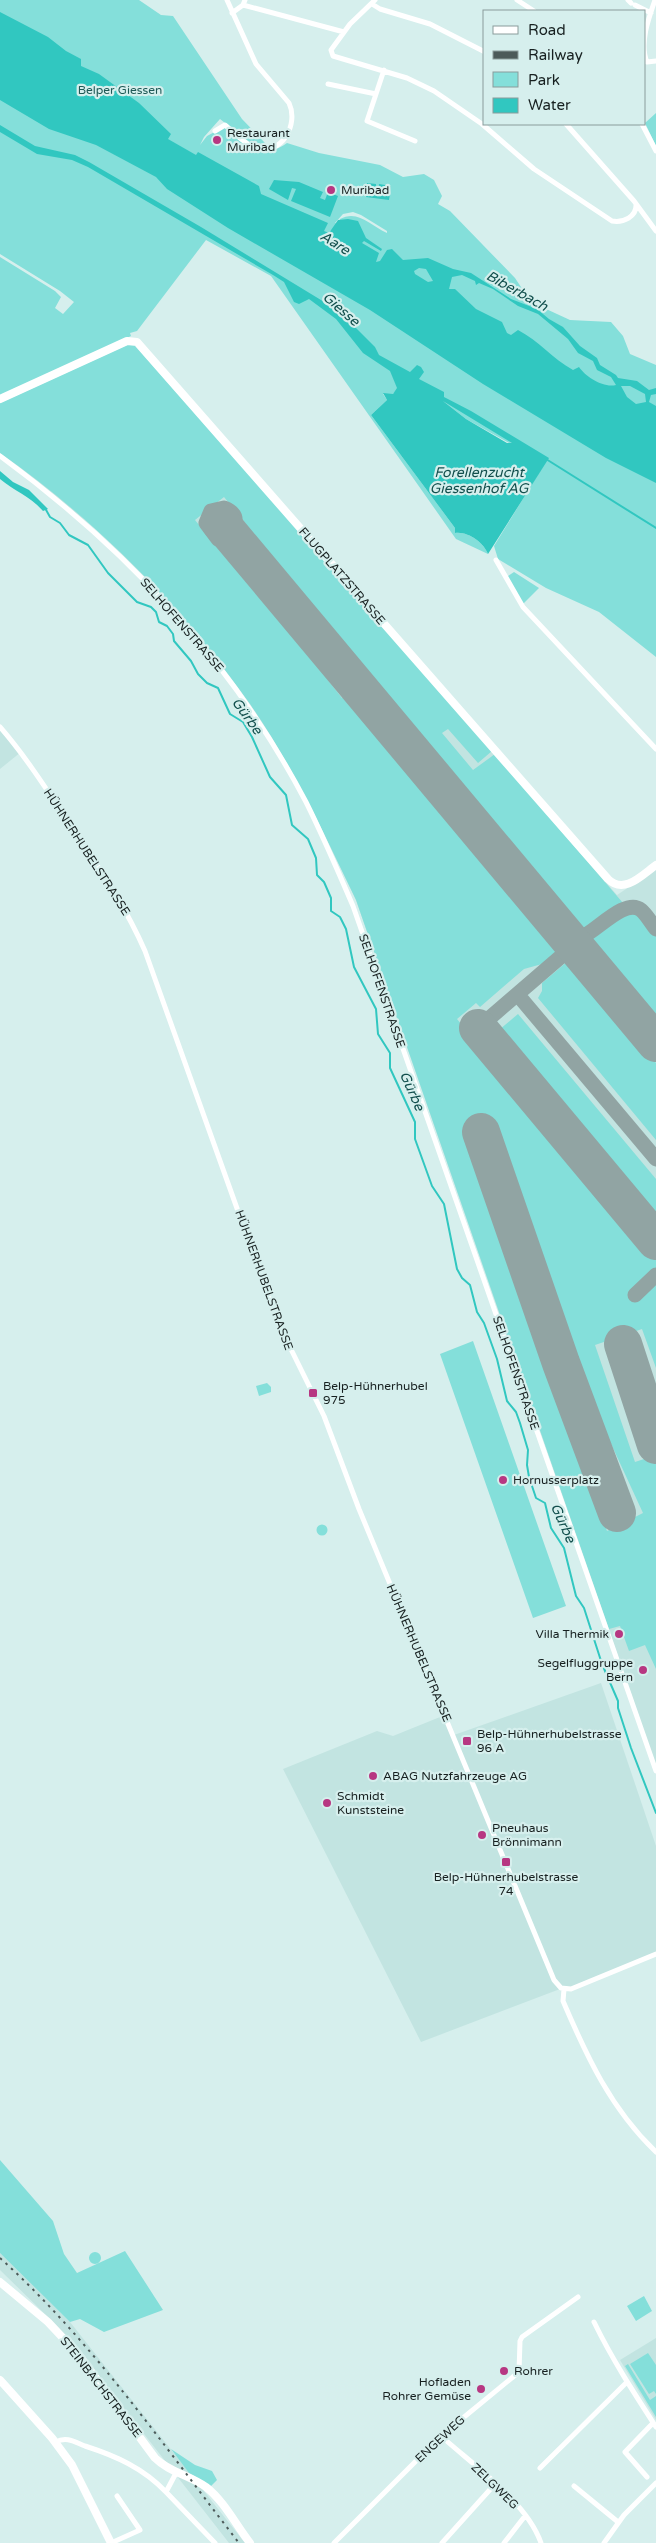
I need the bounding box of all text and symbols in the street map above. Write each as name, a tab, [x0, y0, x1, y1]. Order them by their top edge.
legend	[483, 10, 646, 125]
text: Road	[528, 21, 566, 39]
text: Railway	[528, 46, 583, 64]
text: Park	[528, 71, 560, 89]
park label: Belper Giessen	[78, 83, 162, 97]
text: Water	[528, 96, 571, 114]
place label: Restaurant Muribad	[227, 126, 290, 154]
marker: Restaurant Muribad	[211, 134, 223, 146]
place label: Muribad	[341, 183, 389, 197]
marker: Muribad	[325, 184, 337, 196]
water label: Aare	[317, 227, 354, 259]
water label: Biberbach	[483, 267, 551, 315]
water label: Giesse	[319, 288, 364, 330]
water label: Forellenzucht Giessenhof AG	[430, 464, 530, 497]
street label: FLUGPLATZSTRASSE	[296, 525, 388, 628]
street label: SELHOFENSTRASSE	[138, 575, 227, 675]
water label: Gürbe	[228, 694, 267, 739]
street label: HÜHNERHUBELSTRASSE	[41, 786, 133, 918]
street label: SELHOFENSTRASSE	[356, 932, 408, 1050]
water label: Gürbe	[396, 1069, 429, 1114]
street label: HÜHNERHUBELSTRASSE	[232, 1208, 296, 1352]
street label: SELHOFENSTRASSE	[490, 1314, 542, 1432]
place label: Belp-Hühnerhubel 975	[323, 1379, 428, 1407]
marker: Belp-Hühnerhubel 975	[307, 1387, 319, 1399]
place label: Hornusserplatz	[513, 1473, 599, 1487]
marker: Hornusserplatz	[497, 1474, 509, 1486]
water label: Gürbe	[547, 1501, 580, 1546]
street label: HÜHNERHUBELSTRASSE	[384, 1582, 455, 1724]
place label: Villa Thermik	[535, 1627, 609, 1641]
marker: Villa Thermik	[613, 1628, 625, 1640]
place label: Segelfluggruppe Bern	[538, 1656, 633, 1684]
marker: Segelfluggruppe Bern	[637, 1664, 649, 1676]
place label: Belp-Hühnerhubelstrasse 96 A	[477, 1727, 622, 1755]
marker: Belp-Hühnerhubelstrasse 96 A	[461, 1735, 473, 1747]
place label: ABAG Nutzfahrzeuge AG	[383, 1769, 527, 1783]
marker: ABAG Nutzfahrzeuge AG	[367, 1770, 379, 1782]
place label: Schmidt Kunststeine	[337, 1789, 404, 1817]
marker: Schmidt Kunststeine	[321, 1797, 333, 1809]
place label: Pneuhaus Brönnimann	[492, 1821, 562, 1849]
marker: Pneuhaus Brönnimann	[476, 1829, 488, 1841]
marker: Belp-Hühnerhubelstrasse 74	[500, 1856, 512, 1868]
place label: Belp-Hühnerhubelstrasse 74	[434, 1870, 579, 1898]
street label: STEINBACHSTRASSE	[57, 2334, 145, 2440]
place label: Rohrer	[514, 2364, 553, 2378]
marker: Rohrer	[498, 2365, 510, 2377]
place label: Hofladen Rohrer Gemüse	[382, 2375, 471, 2403]
marker: Hofladen Rohrer Gemüse	[475, 2383, 487, 2395]
street label: ENGEWEG	[412, 2412, 468, 2466]
street label: ZELGWEG	[469, 2460, 521, 2512]

